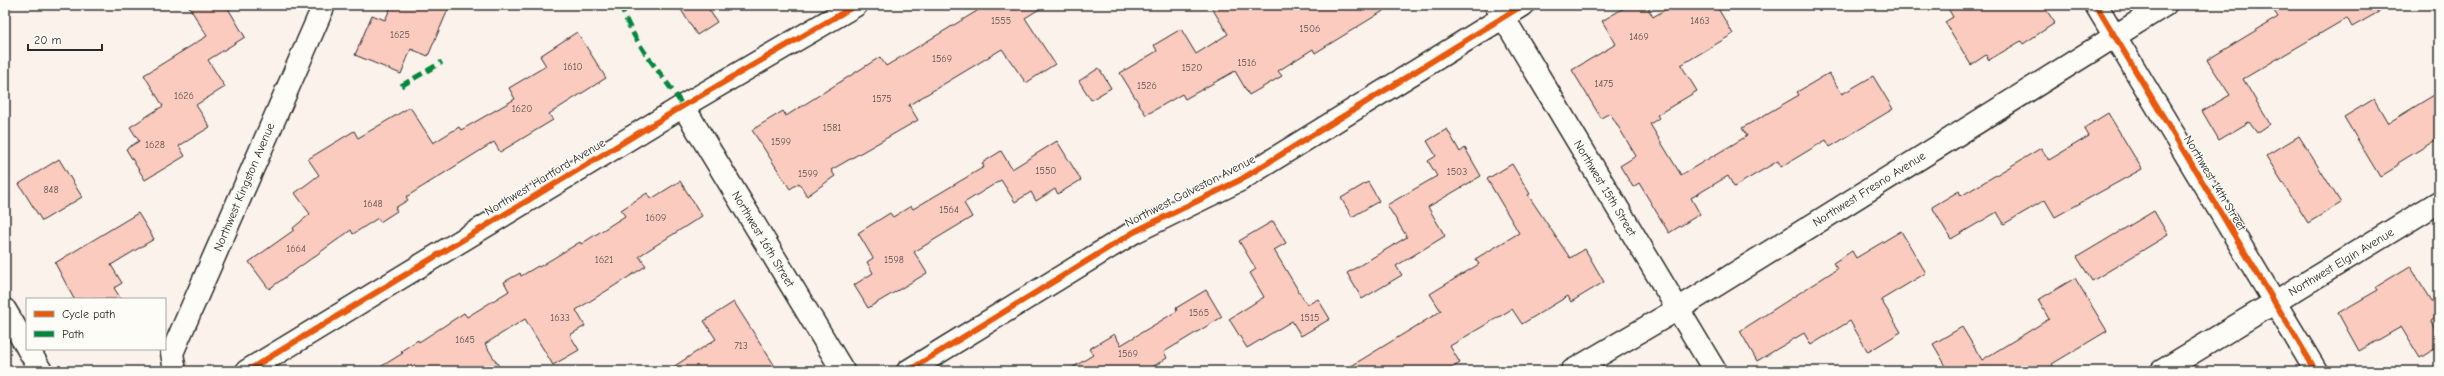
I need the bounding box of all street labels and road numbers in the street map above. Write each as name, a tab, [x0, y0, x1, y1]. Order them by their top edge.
street label: Northwest Kingston Avenue	[211, 121, 277, 253]
street label: Northwest 14th Street	[2181, 133, 2249, 234]
street label: Northwest Hartford Avenue	[482, 135, 608, 219]
street label: Northwest 15th Street	[1571, 137, 1639, 239]
street label: Northwest Fresno Avenue	[1810, 149, 1928, 229]
street label: Northwest Galveston Avenue	[1123, 152, 1257, 230]
street label: Northwest 16th Street	[729, 188, 797, 290]
street label: Northwest Elgin Avenue	[2286, 225, 2396, 299]

